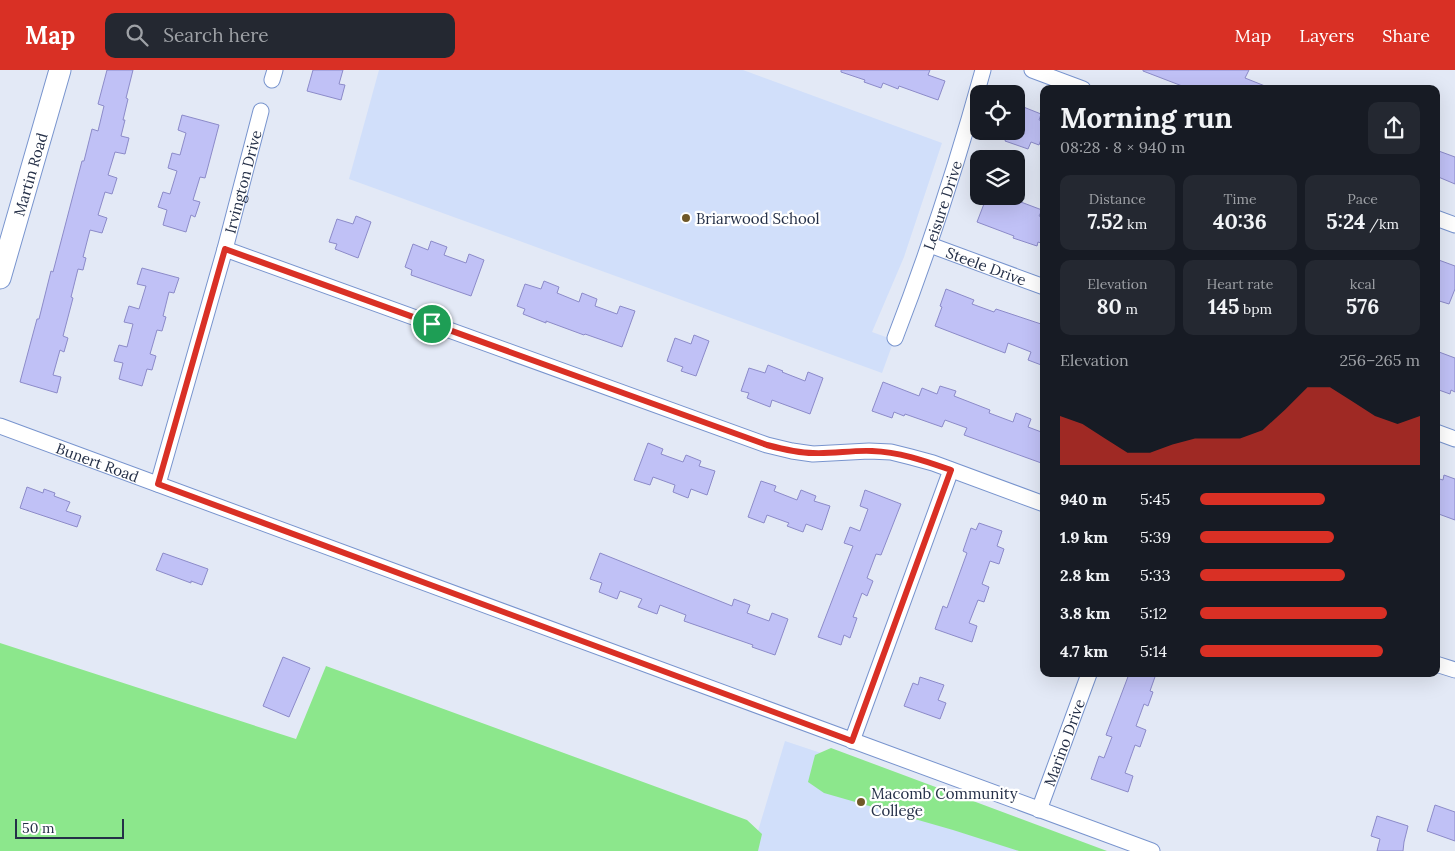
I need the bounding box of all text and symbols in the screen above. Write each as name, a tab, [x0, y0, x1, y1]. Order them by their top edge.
search box	[105, 13, 455, 58]
text: Map	[25, 20, 75, 51]
icon: search	[123, 21, 151, 49]
text: Search here	[163, 23, 269, 47]
text: Map	[1235, 24, 1271, 47]
text: Layers	[1299, 24, 1354, 47]
text: Share	[1382, 24, 1430, 47]
map controls	[970, 85, 1025, 205]
button: locate	[970, 85, 1025, 140]
text: Morning run	[1060, 100, 1232, 136]
button: share	[1368, 102, 1420, 154]
street label: Irvington Drive	[220, 128, 265, 235]
street label: Martin Road	[9, 130, 51, 218]
text: 08:28 · 8 × 940 m	[1060, 137, 1185, 157]
button: layers	[970, 150, 1025, 205]
street label: Leisure Drive	[919, 158, 966, 252]
text: Distance	[1089, 190, 1146, 208]
text: Time	[1223, 190, 1256, 208]
text: Pace	[1347, 190, 1378, 208]
text: 7.52	[1087, 208, 1123, 235]
text: 40:36	[1213, 208, 1267, 235]
text: 5:24	[1326, 208, 1366, 235]
place label: Briarwood School	[696, 209, 820, 228]
marker: Briarwood School	[680, 212, 692, 224]
text: km	[1123, 215, 1147, 233]
text: /km	[1366, 215, 1399, 233]
street label: Steele Drive	[944, 242, 1029, 289]
text: Elevation	[1087, 275, 1147, 293]
text: Heart rate	[1207, 275, 1273, 293]
text: kcal	[1350, 275, 1376, 293]
text: 80	[1097, 293, 1122, 320]
text: 145	[1208, 293, 1239, 320]
text: 576	[1346, 293, 1379, 320]
text: m	[1122, 300, 1138, 318]
text: bpm	[1239, 300, 1272, 318]
pin	[411, 303, 453, 345]
icon: arrive	[418, 310, 446, 338]
text: Elevation	[1060, 350, 1129, 370]
text: 256–265 m	[1339, 350, 1420, 370]
street label: Bunert Road	[54, 438, 142, 486]
text: 940 m	[1060, 489, 1107, 509]
text: 5:45	[1140, 489, 1170, 509]
text: 1.9 km	[1060, 527, 1108, 547]
text: 5:39	[1140, 527, 1171, 547]
text: 2.8 km	[1060, 565, 1110, 585]
text: 5:33	[1140, 565, 1171, 585]
text: 3.8 km	[1060, 603, 1110, 623]
text: 5:12	[1140, 603, 1167, 623]
text: 4.7 km	[1060, 641, 1108, 661]
text: 5:14	[1140, 641, 1167, 661]
street label: Marino Drive	[1039, 696, 1089, 789]
place label: Macomb Community College	[871, 784, 1018, 820]
marker: Macomb Community College	[855, 796, 867, 808]
scale bar	[15, 816, 124, 839]
text: 50 m	[22, 819, 55, 837]

